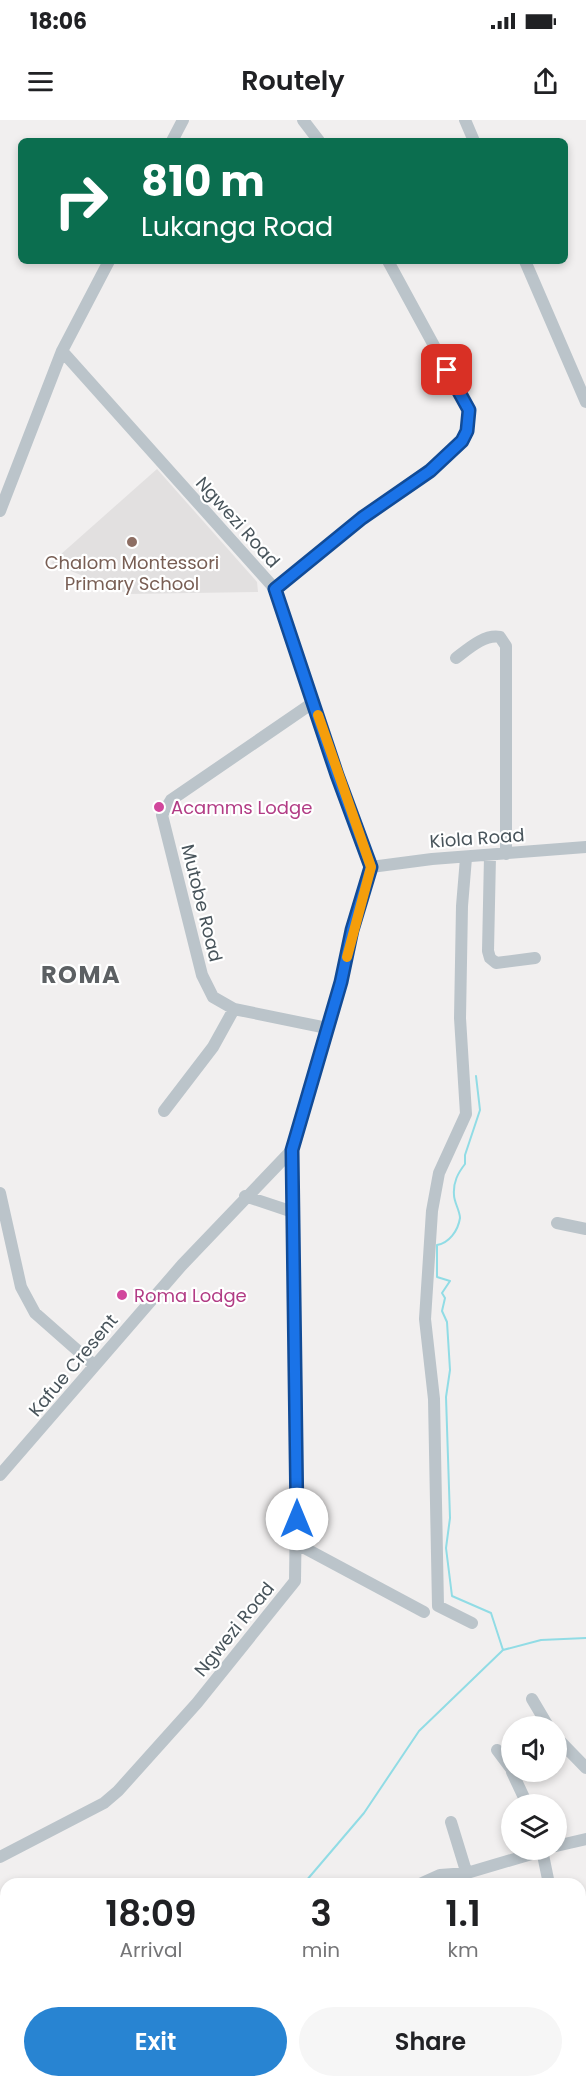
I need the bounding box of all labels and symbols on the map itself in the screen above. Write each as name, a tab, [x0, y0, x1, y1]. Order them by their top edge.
pin	[421, 344, 472, 395]
street label: Ngwezi Road	[190, 471, 286, 573]
marker: Chalom Montessori Primary School	[125, 535, 139, 549]
place label: Chalom Montessori Primary School	[45, 550, 219, 596]
place label: Acamms Lodge	[171, 795, 312, 820]
marker: Acamms Lodge	[152, 800, 166, 814]
street label: Kiola Road	[429, 822, 525, 854]
street label: Mutobe Road	[175, 842, 229, 964]
district label: ROMA	[41, 958, 121, 991]
place label: Roma Lodge	[134, 1283, 247, 1308]
marker: Roma Lodge	[115, 1288, 129, 1302]
street label: Kafue Cresent	[23, 1308, 123, 1422]
position arrow	[265, 1487, 329, 1551]
street label: Ngwezi Road	[188, 1576, 280, 1682]

